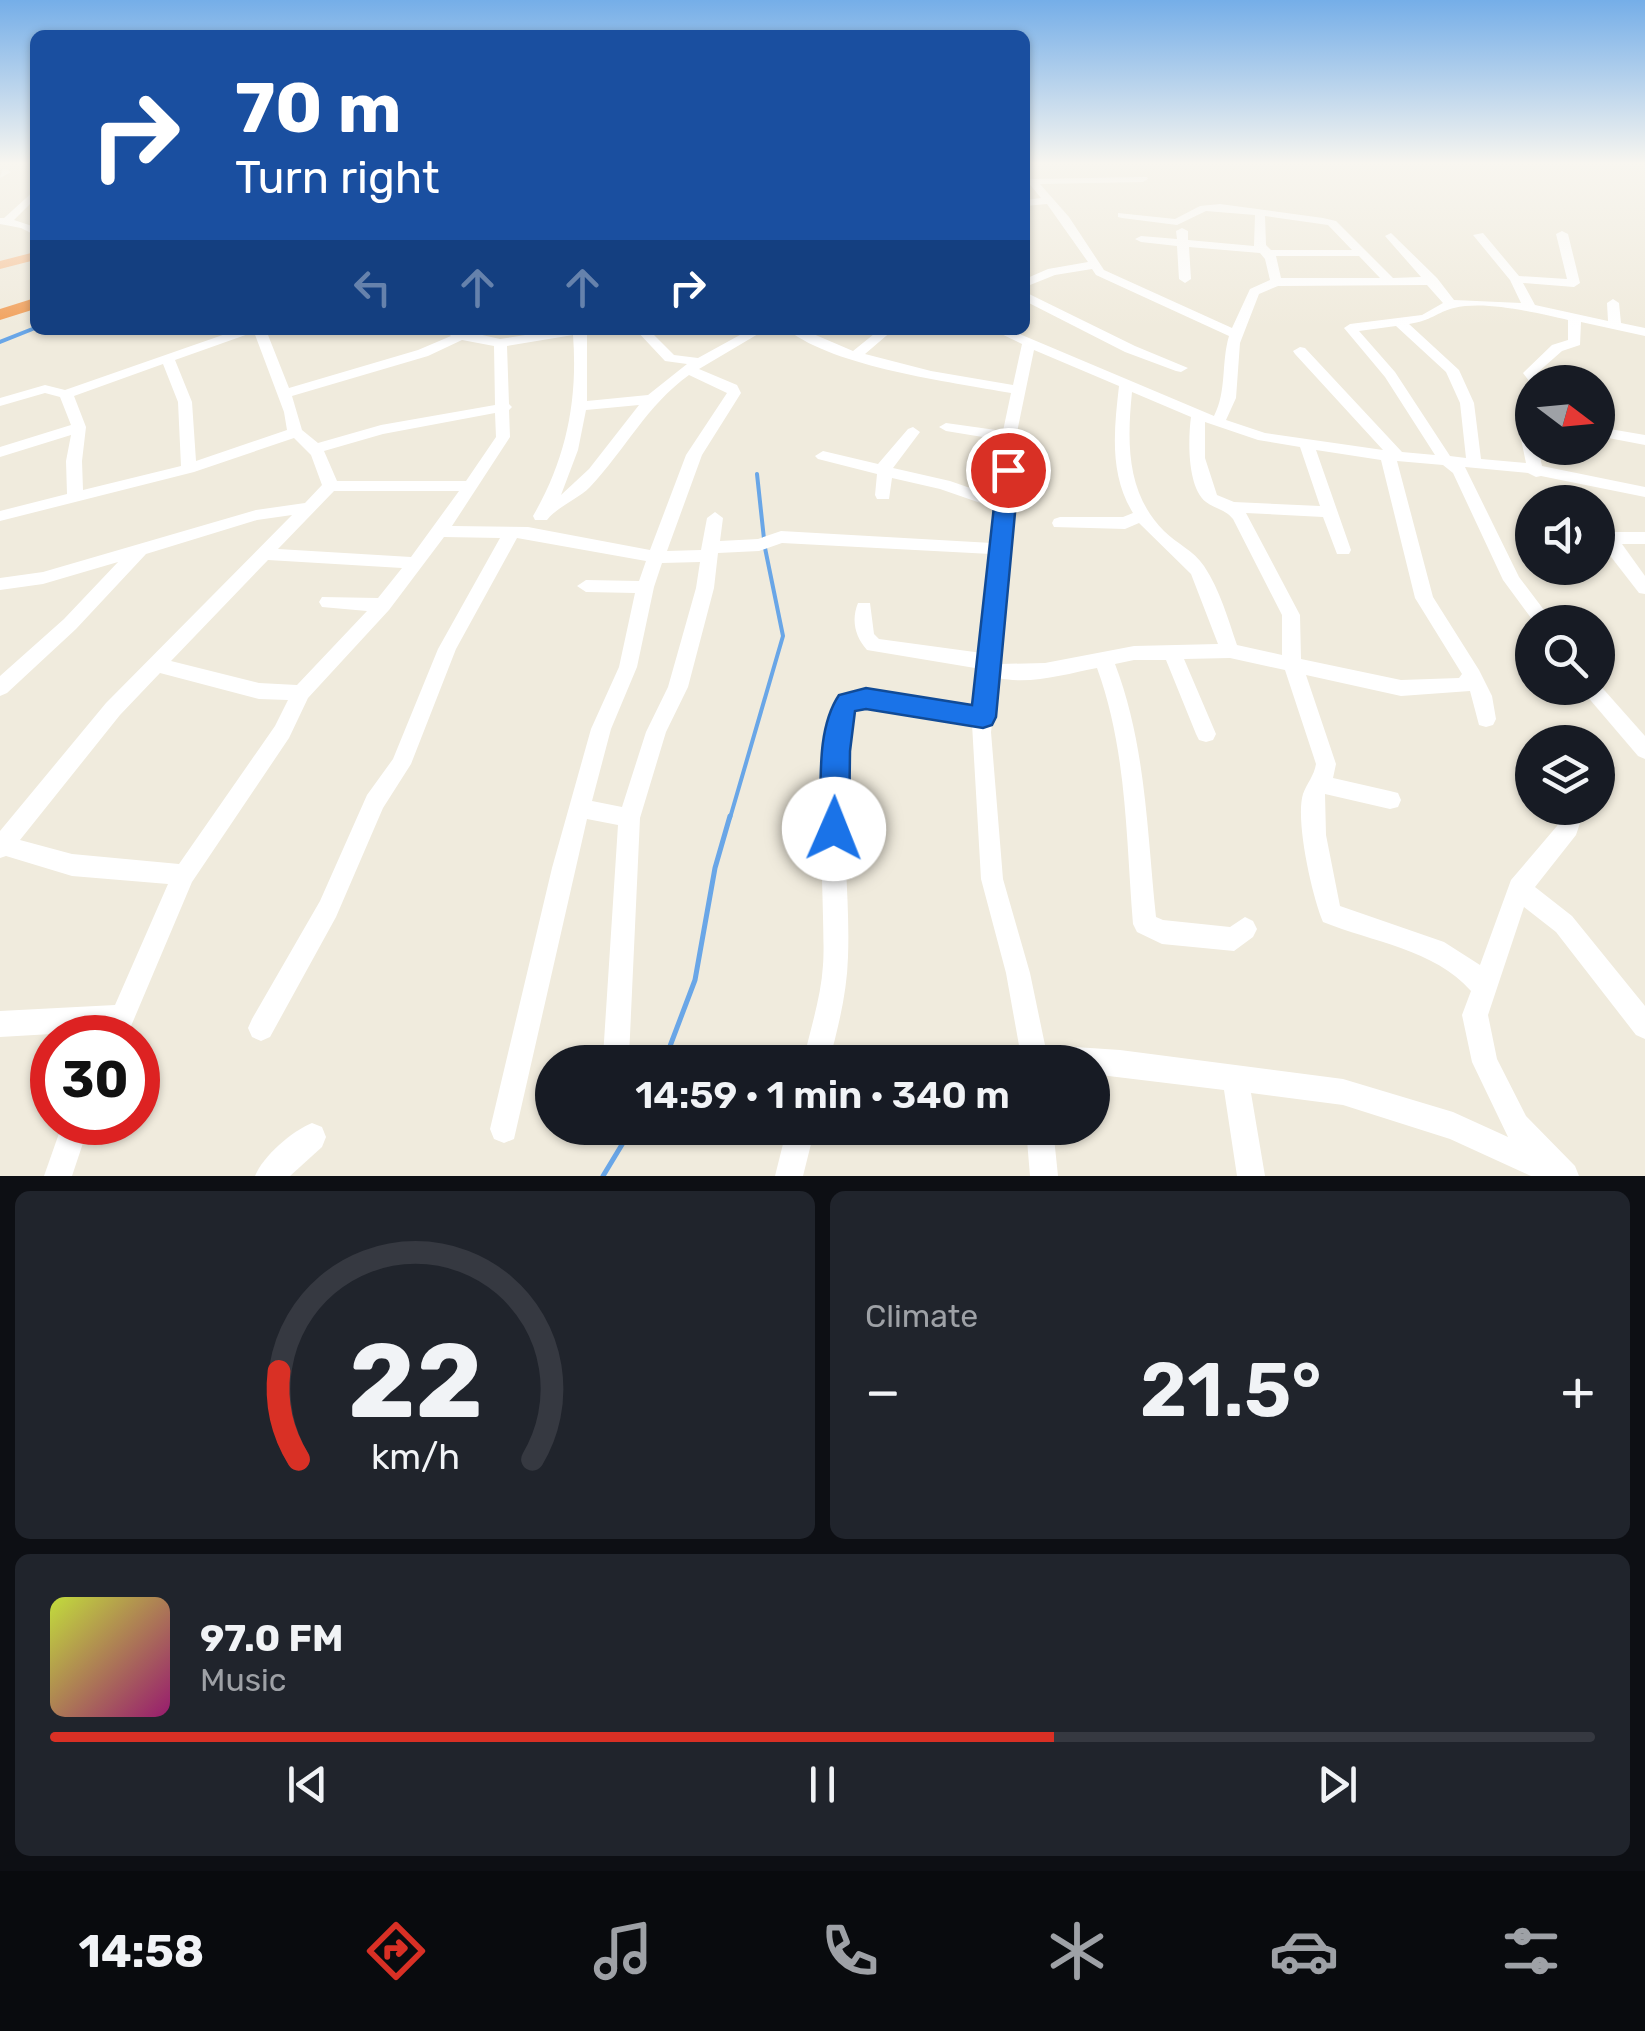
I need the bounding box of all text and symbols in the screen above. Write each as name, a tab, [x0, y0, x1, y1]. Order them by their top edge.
text: 70 m	[235, 67, 402, 150]
icon: right	[70, 70, 200, 200]
text: Turn right	[235, 151, 439, 204]
icon: left	[345, 260, 400, 315]
icon: ahead	[450, 260, 505, 315]
icon: ahead	[555, 260, 610, 315]
icon: right	[660, 260, 715, 315]
north arrow	[1515, 365, 1615, 465]
map controls	[1515, 365, 1615, 825]
pin	[966, 428, 1051, 513]
icon: arrive	[981, 443, 1036, 498]
button: sound	[1515, 485, 1615, 585]
button: search	[1515, 605, 1615, 705]
button: layers	[1515, 725, 1615, 825]
position arrow	[782, 777, 886, 881]
speed limit sign: 30	[30, 1015, 160, 1145]
text: 14:59 · 1 min · 340 m	[635, 1072, 1010, 1118]
text: Climate	[865, 1297, 978, 1335]
text: 22	[347, 1320, 483, 1443]
text: 21.5°	[1140, 1346, 1322, 1435]
text: −	[865, 1359, 901, 1424]
text: +	[1561, 1359, 1595, 1424]
text: km/h	[370, 1436, 460, 1478]
text: 97.0 FM	[200, 1615, 343, 1661]
text: Music	[200, 1661, 286, 1699]
icon: previous	[280, 1757, 335, 1812]
icon: pause	[795, 1757, 850, 1812]
icon: next	[1310, 1757, 1365, 1812]
icon: directions	[361, 1916, 431, 1986]
icon: music	[588, 1916, 658, 1986]
icon: phone	[815, 1916, 885, 1986]
icon: climate	[1042, 1916, 1112, 1986]
icon: car	[1269, 1916, 1339, 1986]
icon: filters	[1496, 1916, 1566, 1986]
text: 14:58	[79, 1925, 204, 1978]

